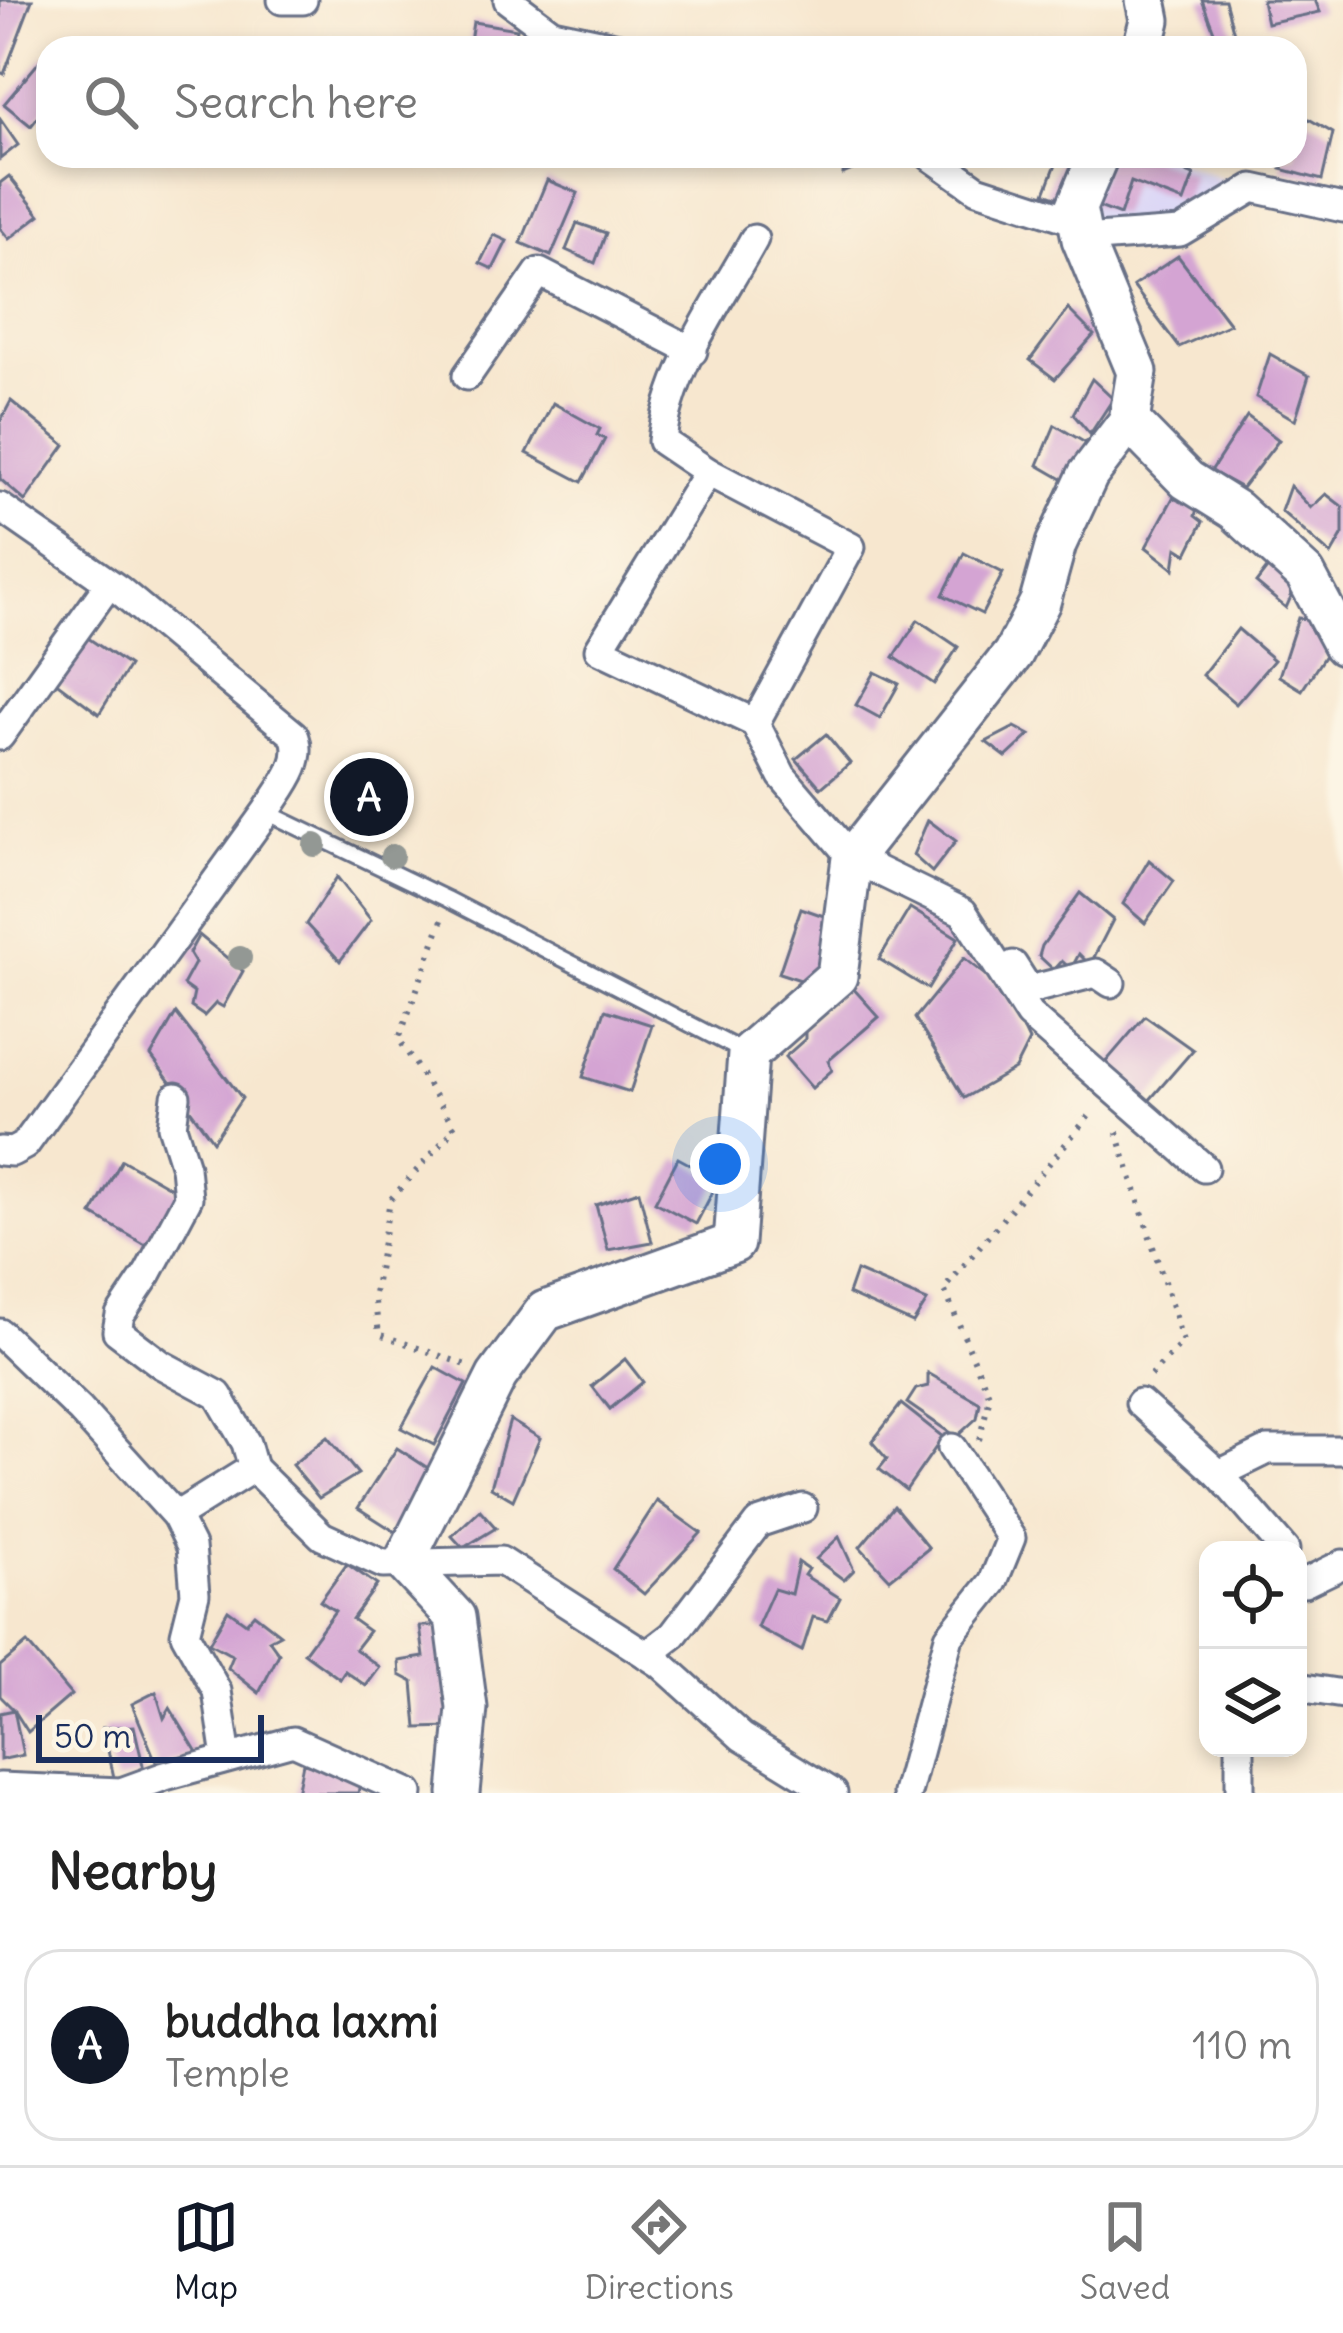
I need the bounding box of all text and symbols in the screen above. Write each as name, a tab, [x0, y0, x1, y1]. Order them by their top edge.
search box	[36, 36, 1307, 168]
icon: search	[78, 69, 144, 135]
text: Search here	[174, 74, 418, 130]
pin: A	[330, 752, 408, 842]
your location	[690, 1134, 750, 1194]
map controls	[1199, 1541, 1307, 1757]
button: locate	[1199, 1541, 1307, 1649]
button: layers	[1199, 1649, 1307, 1757]
scale bar	[36, 1709, 264, 1762]
text: 50 m	[54, 1715, 131, 1757]
text: Nearby	[48, 1839, 217, 1903]
text: buddha laxmi	[165, 1993, 439, 2049]
text: A	[77, 2021, 103, 2070]
text: 110 m	[1192, 2021, 1292, 2070]
text: Temple	[165, 2049, 290, 2098]
tab: Map	[173, 2194, 239, 2308]
tab: Directions	[585, 2194, 734, 2308]
tab: Saved	[1080, 2194, 1170, 2308]

